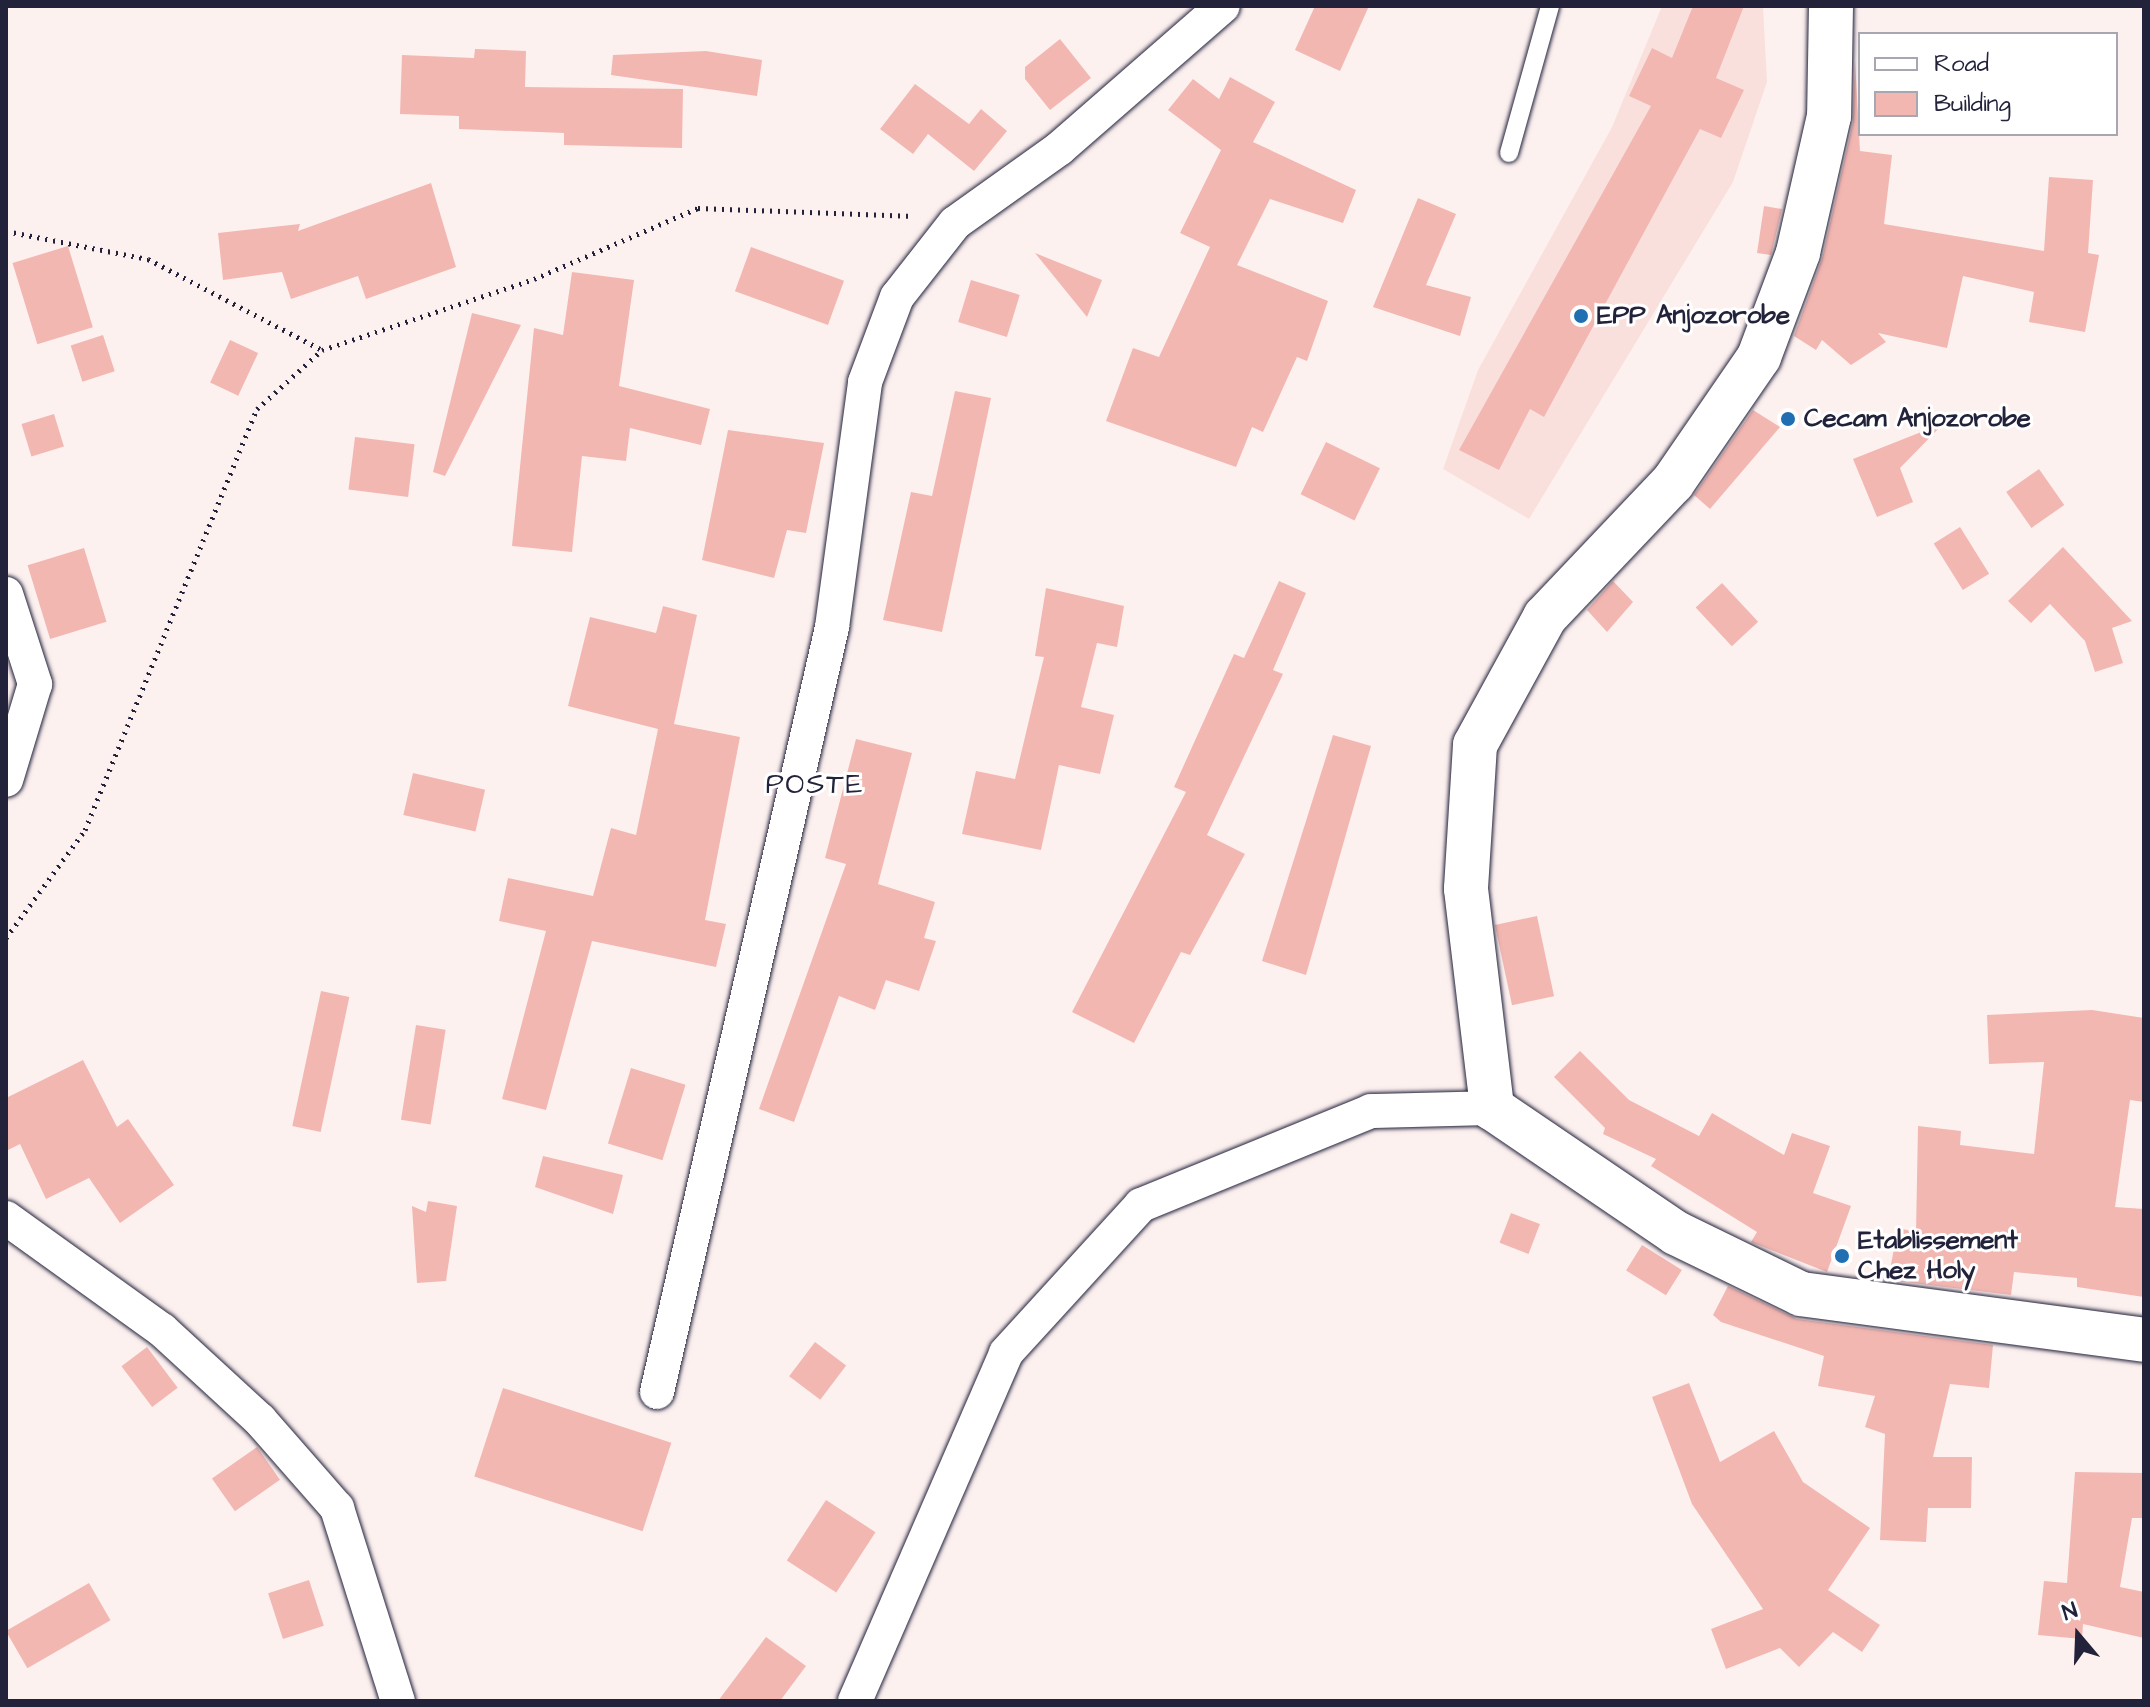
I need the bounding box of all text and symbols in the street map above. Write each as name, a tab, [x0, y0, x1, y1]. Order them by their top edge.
legend	[1858, 32, 2118, 136]
text: Road	[1934, 47, 1989, 81]
text: Building	[1934, 87, 2011, 121]
place label: EPP Anjozorobe	[1597, 300, 1790, 332]
marker: EPP Anjozorobe	[1572, 307, 1590, 325]
place label: Cecam Anjozorobe	[1804, 403, 2031, 435]
marker: Cecam Anjozorobe	[1779, 410, 1797, 428]
district label: POSTE	[766, 768, 864, 802]
place label: Etablissement Chez Holy	[1858, 1225, 2018, 1286]
marker: Etablissement Chez Holy	[1833, 1247, 1851, 1265]
north arrow	[2038, 1595, 2118, 1675]
text: N	[2058, 1595, 2082, 1629]

